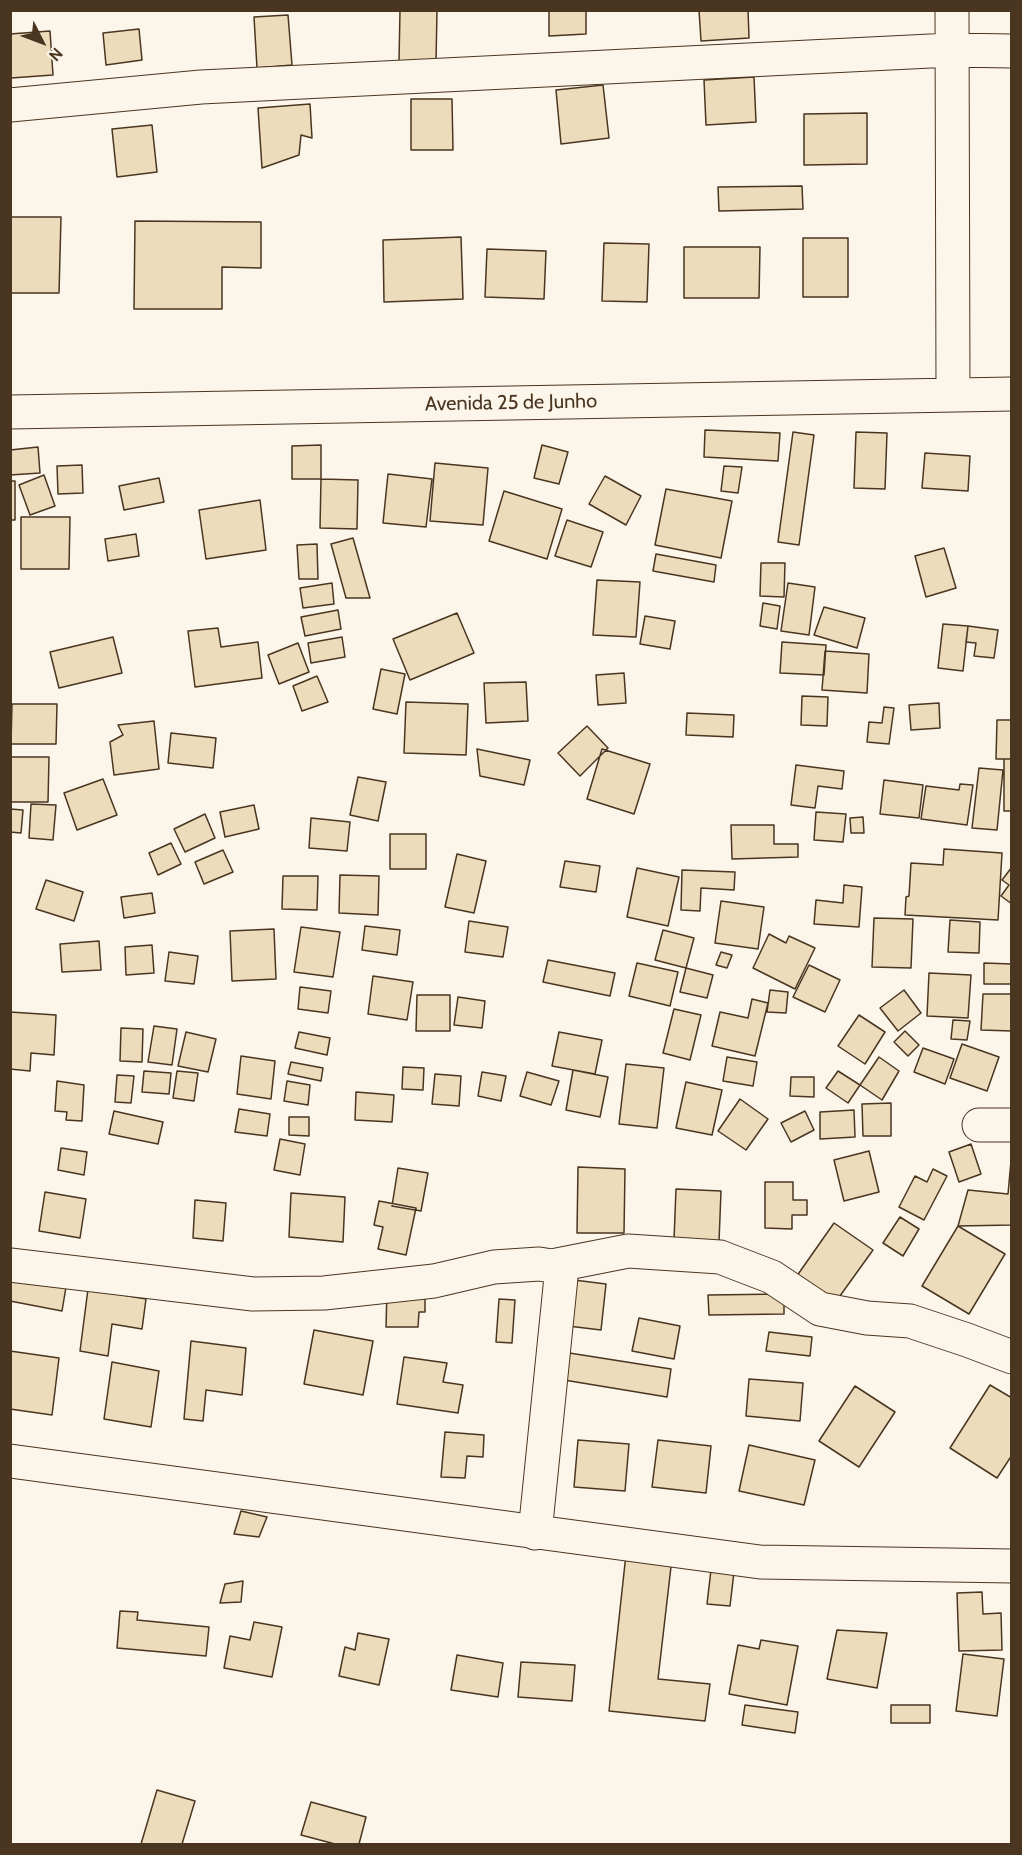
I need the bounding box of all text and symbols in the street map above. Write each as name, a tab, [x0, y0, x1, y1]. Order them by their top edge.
north arrow	[12, 12, 72, 72]
text: N	[45, 44, 67, 65]
street label: Avenida 25 de Junho	[425, 389, 597, 417]

